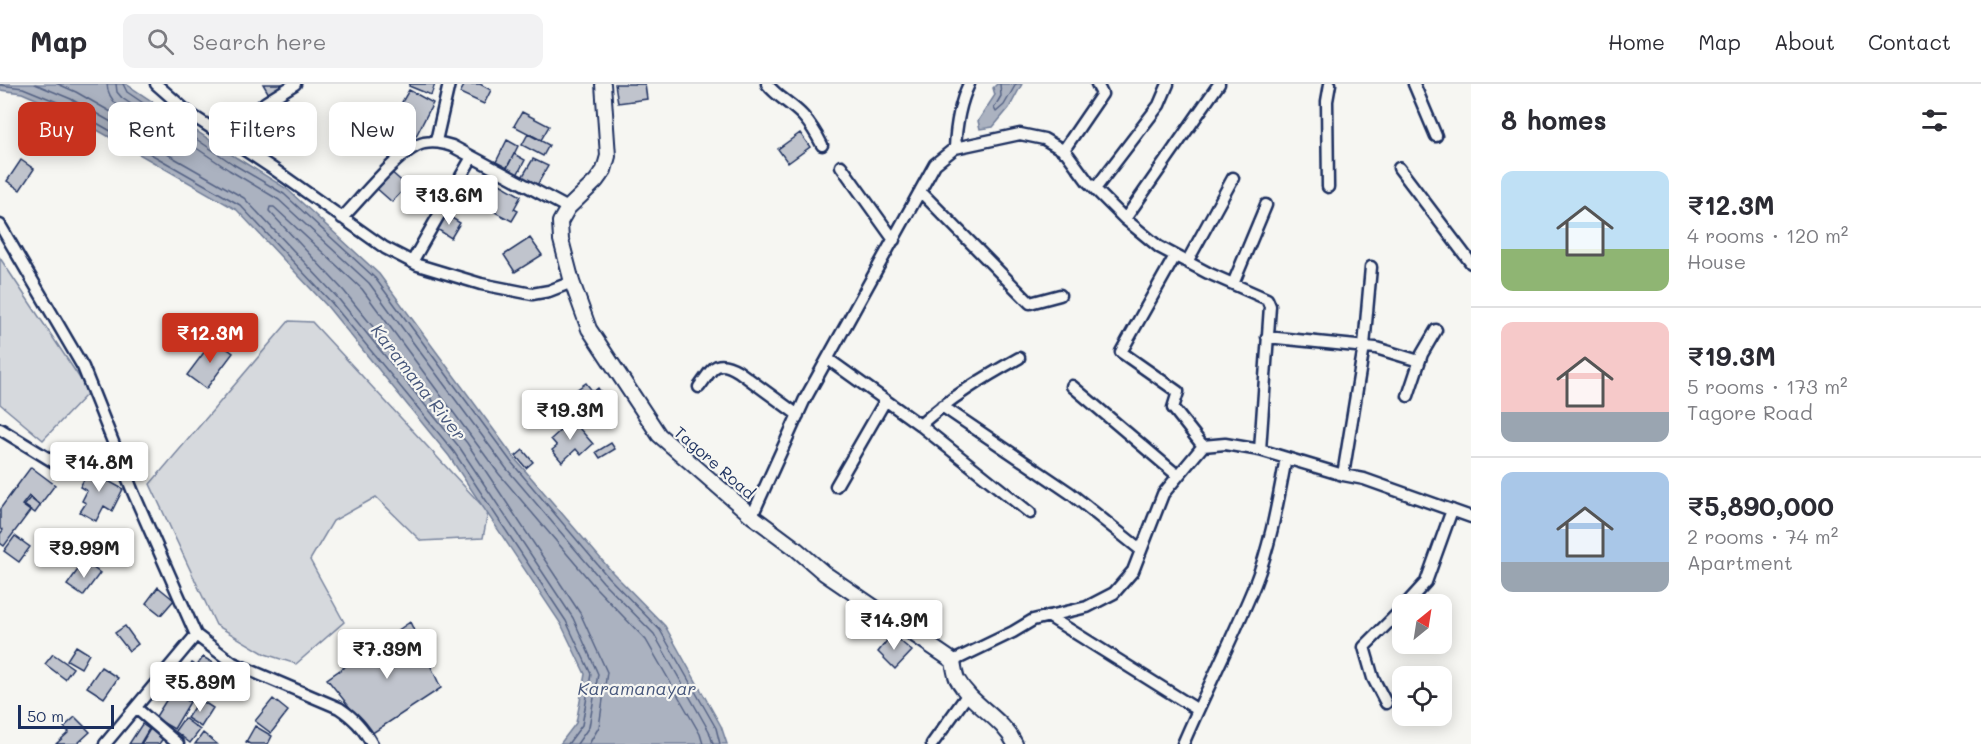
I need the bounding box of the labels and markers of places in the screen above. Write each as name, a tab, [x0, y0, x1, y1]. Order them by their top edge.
pin: ₹13.6M	[400, 175, 498, 226]
pin: ₹12.3M	[161, 313, 259, 364]
pin: ₹19.3M	[521, 390, 619, 441]
pin: ₹14.8M	[50, 442, 148, 493]
pin: ₹9.99M	[35, 528, 133, 579]
pin: ₹14.9M	[845, 600, 943, 651]
pin: ₹7.39M	[338, 629, 436, 680]
pin: ₹5.89M	[151, 662, 249, 713]

